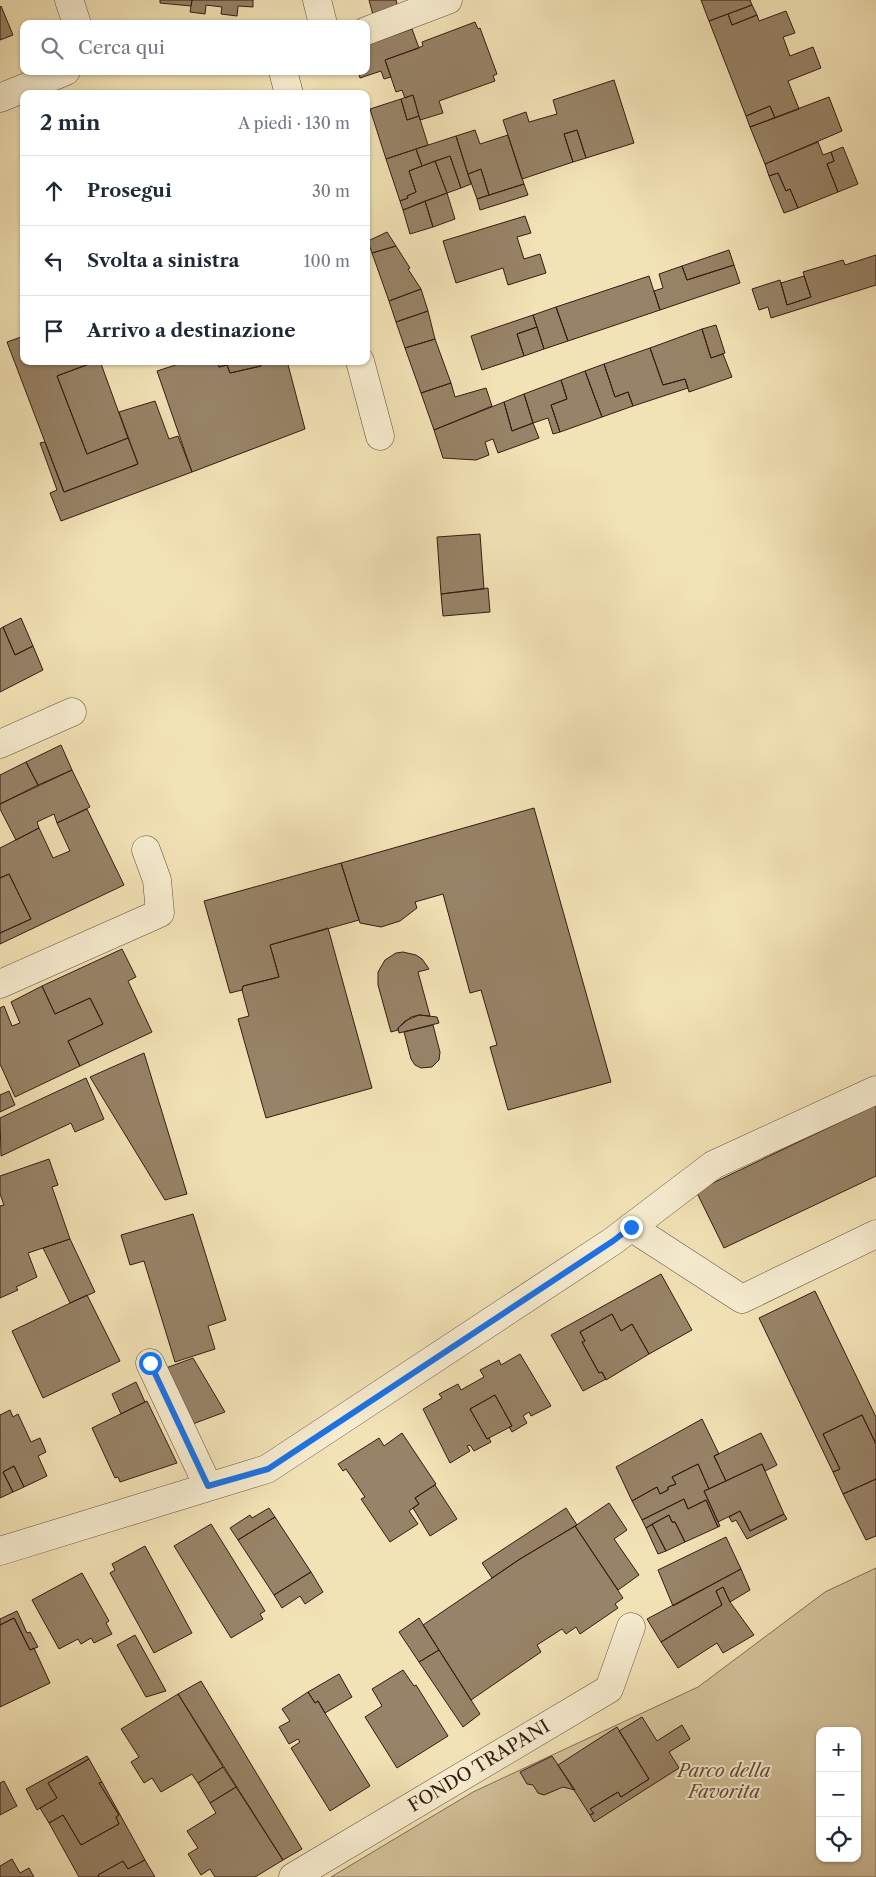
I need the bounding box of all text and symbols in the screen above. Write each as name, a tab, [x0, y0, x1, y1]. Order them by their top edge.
search box	[20, 20, 370, 75]
icon: search	[38, 34, 66, 62]
text: Cerca qui	[78, 36, 165, 59]
text: 2 min	[40, 110, 100, 135]
text: A piedi · 130 m	[238, 113, 350, 133]
icon: ahead	[40, 177, 68, 205]
text: Prosegui	[87, 179, 172, 202]
text: 30 m	[312, 181, 350, 201]
icon: left	[40, 247, 68, 275]
text: Svolta a sinistra	[87, 249, 240, 272]
text: 100 m	[304, 251, 350, 271]
icon: arrive	[40, 317, 68, 345]
text: Arrivo a destinazione	[87, 319, 296, 342]
route end	[620, 1216, 643, 1239]
route start	[139, 1352, 162, 1375]
street label: FONDO TRAPANI	[404, 1715, 554, 1817]
map controls	[816, 1727, 861, 1862]
button: +	[816, 1727, 861, 1772]
park label: Parco della Favorita	[676, 1760, 771, 1803]
button: −	[816, 1772, 861, 1817]
button: locate	[816, 1817, 861, 1862]

